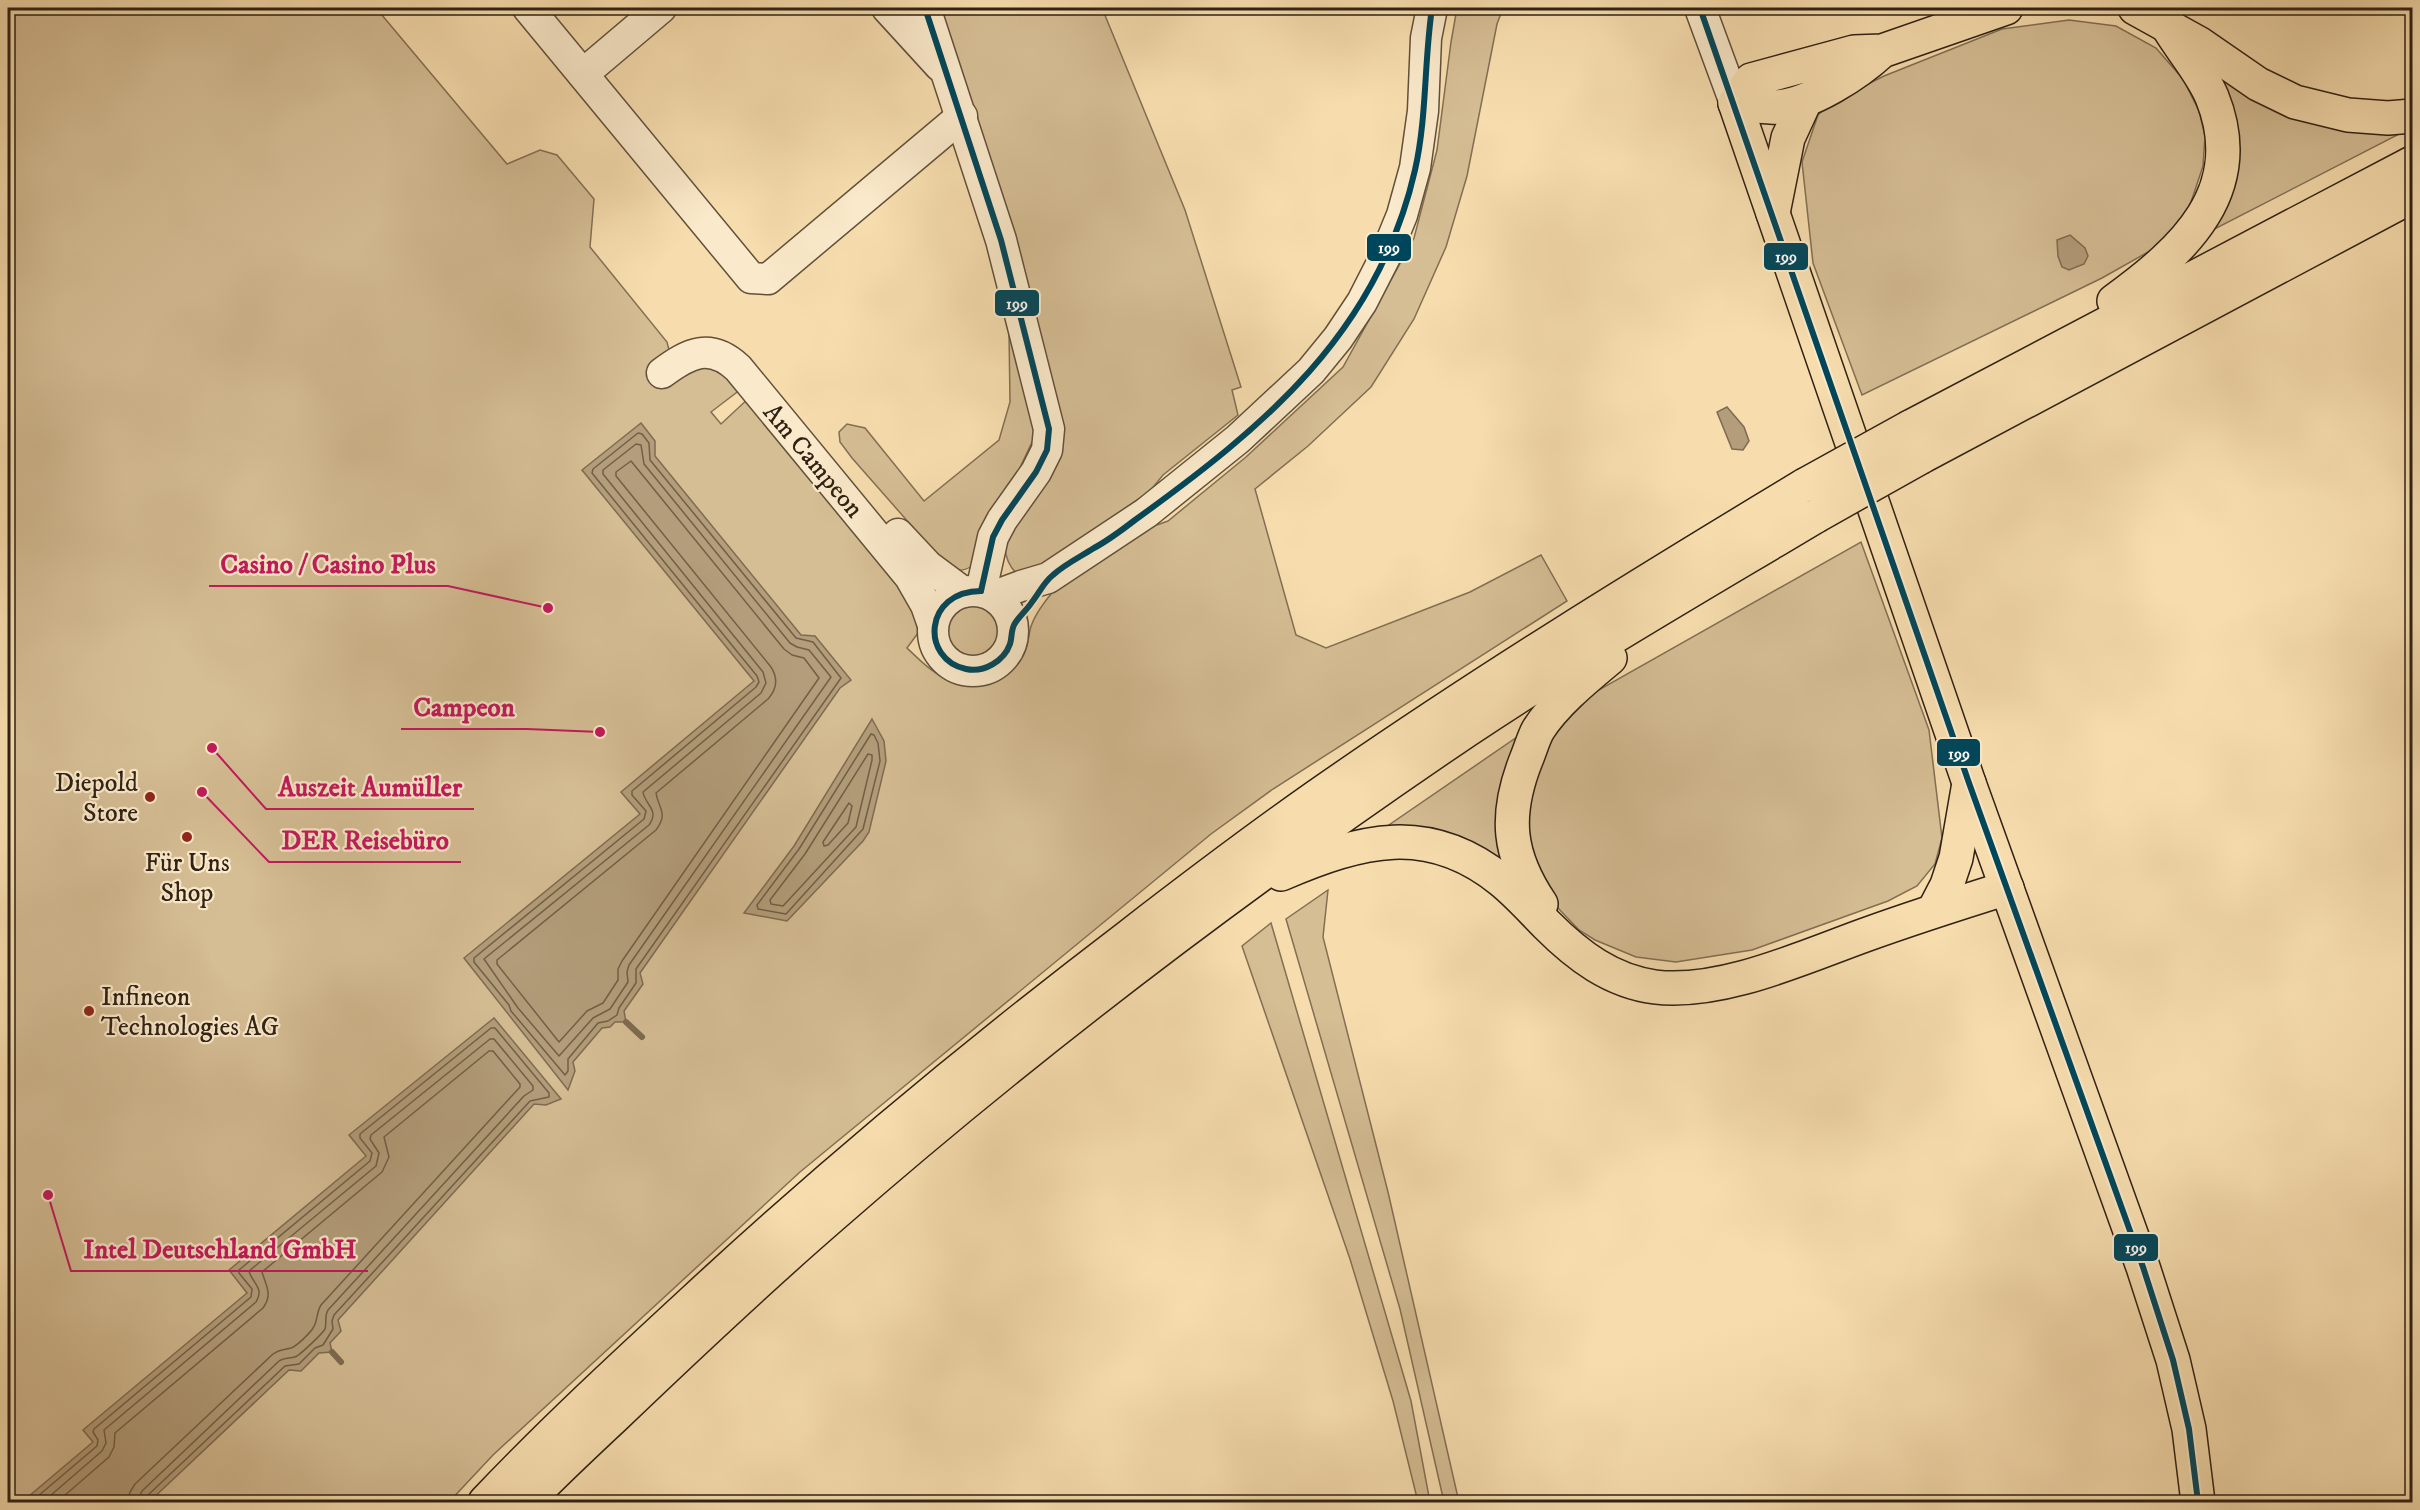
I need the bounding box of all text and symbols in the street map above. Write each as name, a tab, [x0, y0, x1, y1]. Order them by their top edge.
line badge: 199	[1366, 233, 1412, 262]
text: 199	[1378, 238, 1400, 258]
line badge: 199	[1763, 242, 1809, 271]
text: 199	[1775, 247, 1797, 267]
line badge: 199	[994, 289, 1040, 317]
text: 199	[1006, 294, 1028, 314]
street label: Am Campeon	[755, 397, 871, 525]
callout: Casino / Casino Plus	[209, 541, 448, 586]
text: Casino / Casino Plus	[220, 548, 436, 582]
callout: Campeon	[401, 684, 527, 729]
text: Campeon	[413, 691, 516, 725]
line badge: 199	[1936, 738, 1981, 767]
text: 199	[1948, 744, 1970, 764]
callout: Auszeit Aumüller	[266, 764, 474, 809]
place label: Diepold Store	[55, 767, 138, 830]
text: Auszeit Aumüller	[277, 771, 463, 805]
marker: Diepold Store	[143, 790, 157, 804]
callout: DER Reisebüro	[269, 817, 461, 862]
text: DER Reisebüro	[281, 824, 449, 858]
marker: Für Uns Shop	[180, 830, 194, 844]
place label: Für Uns Shop	[144, 847, 230, 910]
place label: Infineon Technologies AG	[101, 981, 279, 1044]
marker: Infineon Technologies AG	[82, 1004, 96, 1018]
callout: Intel Deutschland GmbH	[71, 1226, 368, 1271]
text: Intel Deutschland GmbH	[83, 1233, 357, 1267]
line badge: 199	[2113, 1233, 2159, 1262]
text: 199	[2125, 1238, 2147, 1258]

